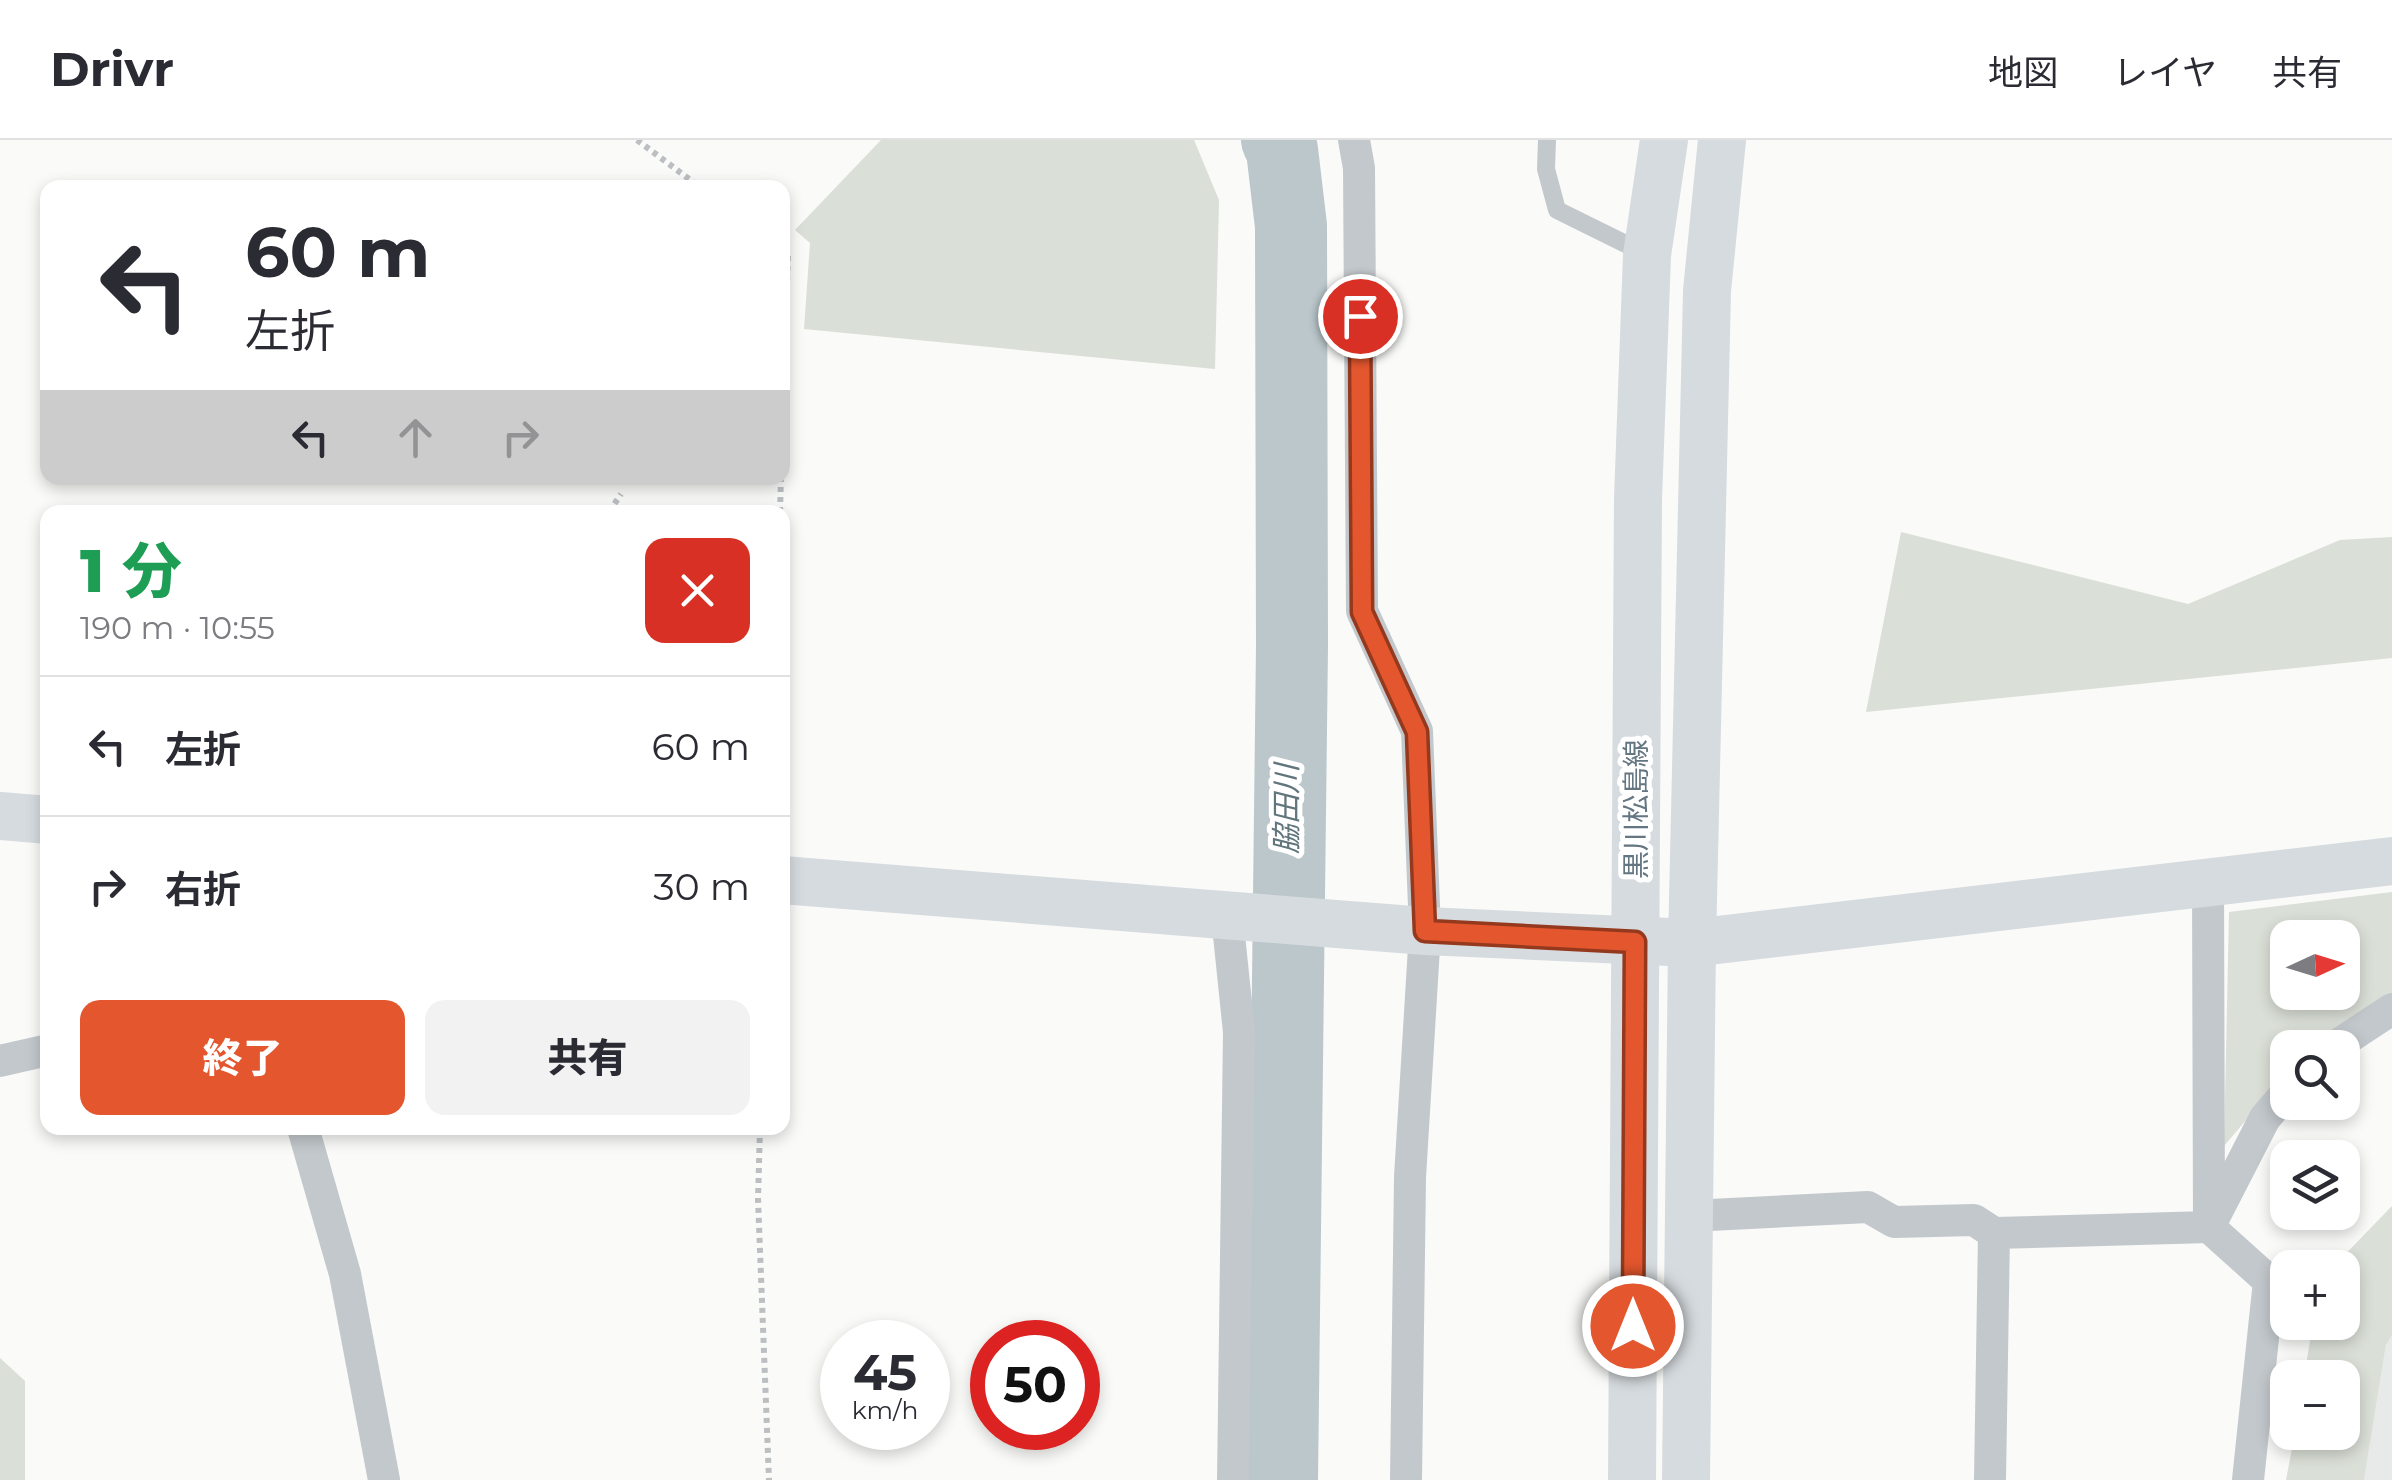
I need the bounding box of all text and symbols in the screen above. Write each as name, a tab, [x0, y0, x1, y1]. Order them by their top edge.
text: Drivr	[50, 40, 174, 98]
text: 地図	[1988, 51, 2058, 94]
text: レイヤ	[2113, 51, 2217, 94]
text: 共有	[2272, 51, 2342, 94]
text: 60 m	[245, 209, 430, 295]
icon: left	[80, 220, 210, 350]
pin	[1318, 274, 1403, 359]
icon: arrive	[1333, 289, 1388, 344]
text: 左折	[245, 303, 335, 358]
icon: left	[283, 410, 338, 465]
icon: ahead	[388, 410, 443, 465]
icon: right	[493, 410, 548, 465]
text: 1 分	[80, 534, 182, 607]
button: close	[645, 538, 750, 643]
text: 190 m · 10:55	[80, 608, 275, 647]
icon: left	[80, 719, 135, 774]
text: 60 m	[651, 723, 750, 770]
text: 左折	[165, 726, 241, 773]
street label: 黒川松島線	[1619, 739, 1653, 879]
water label: 脇田川	[1268, 761, 1305, 854]
icon: right	[80, 859, 135, 914]
text: 30 m	[653, 863, 750, 910]
text: 右折	[165, 866, 241, 913]
north arrow	[2270, 920, 2360, 1010]
map controls	[2270, 920, 2360, 1450]
button: 終了	[80, 1000, 405, 1115]
button: 共有	[425, 1000, 750, 1115]
button: search	[2270, 1030, 2360, 1120]
button: layers	[2270, 1140, 2360, 1230]
button: +	[2270, 1250, 2360, 1340]
position arrow	[1581, 1274, 1685, 1378]
speed limit sign: 50	[970, 1320, 1100, 1450]
text: 45	[853, 1342, 917, 1403]
button: −	[2270, 1360, 2360, 1450]
text: km/h	[852, 1395, 918, 1425]

